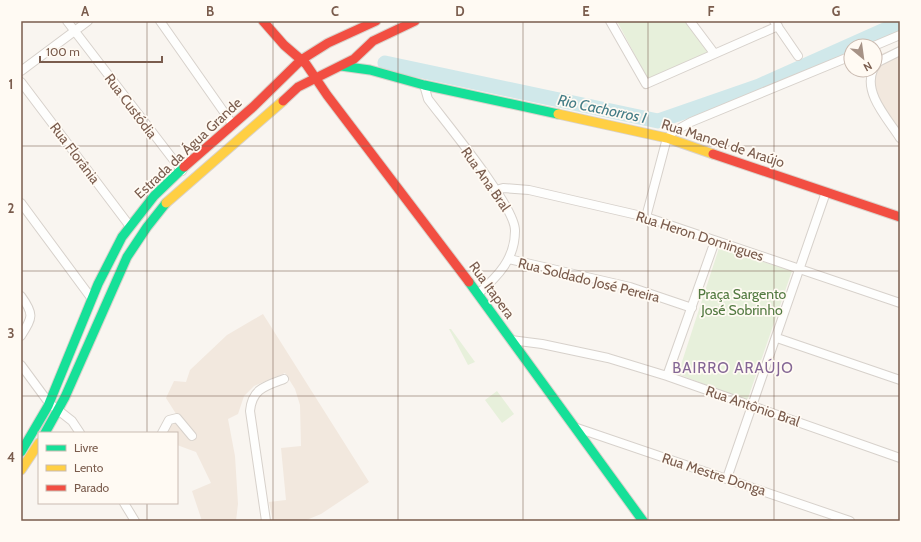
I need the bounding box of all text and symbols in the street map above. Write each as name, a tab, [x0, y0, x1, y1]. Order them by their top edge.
text: A	[81, 3, 90, 19]
text: B	[206, 3, 214, 19]
text: C	[331, 3, 339, 19]
text: D	[455, 3, 465, 19]
text: E	[582, 3, 590, 19]
text: F	[708, 3, 715, 19]
text: G	[832, 3, 841, 19]
scale bar	[40, 38, 162, 64]
north arrow	[843, 38, 883, 78]
text: 100 m	[46, 44, 80, 59]
text: N	[861, 59, 875, 75]
street label: Rua Custódia	[101, 70, 161, 142]
text: 1	[9, 76, 13, 92]
water label: Rio Cachorros I	[556, 91, 648, 127]
street label: Estrada da Água Grande	[131, 94, 245, 202]
street label: Rua Manoel de Araújo	[659, 115, 787, 171]
street label: Rua Florânia	[46, 119, 104, 188]
street label: Rua Ana Bral	[457, 143, 515, 215]
text: 2	[8, 200, 15, 216]
street label: Rua Heron Domingues	[634, 207, 766, 265]
street label: Rua Soldado José Pereira	[516, 254, 662, 306]
street label: Rua Itapera	[465, 258, 519, 322]
park label: Praça Sargento José Sobrinho	[698, 285, 787, 319]
text: 3	[7, 325, 15, 341]
district label: BAIRRO ARAÚJO	[672, 358, 794, 377]
street label: Rua Antônio Bral	[704, 381, 803, 431]
legend	[38, 432, 178, 504]
text: Livre	[74, 440, 98, 455]
text: 4	[7, 449, 15, 465]
street label: Rua Mestre Donga	[660, 449, 769, 499]
text: Lento	[74, 460, 104, 475]
text: Parado	[74, 480, 110, 495]

